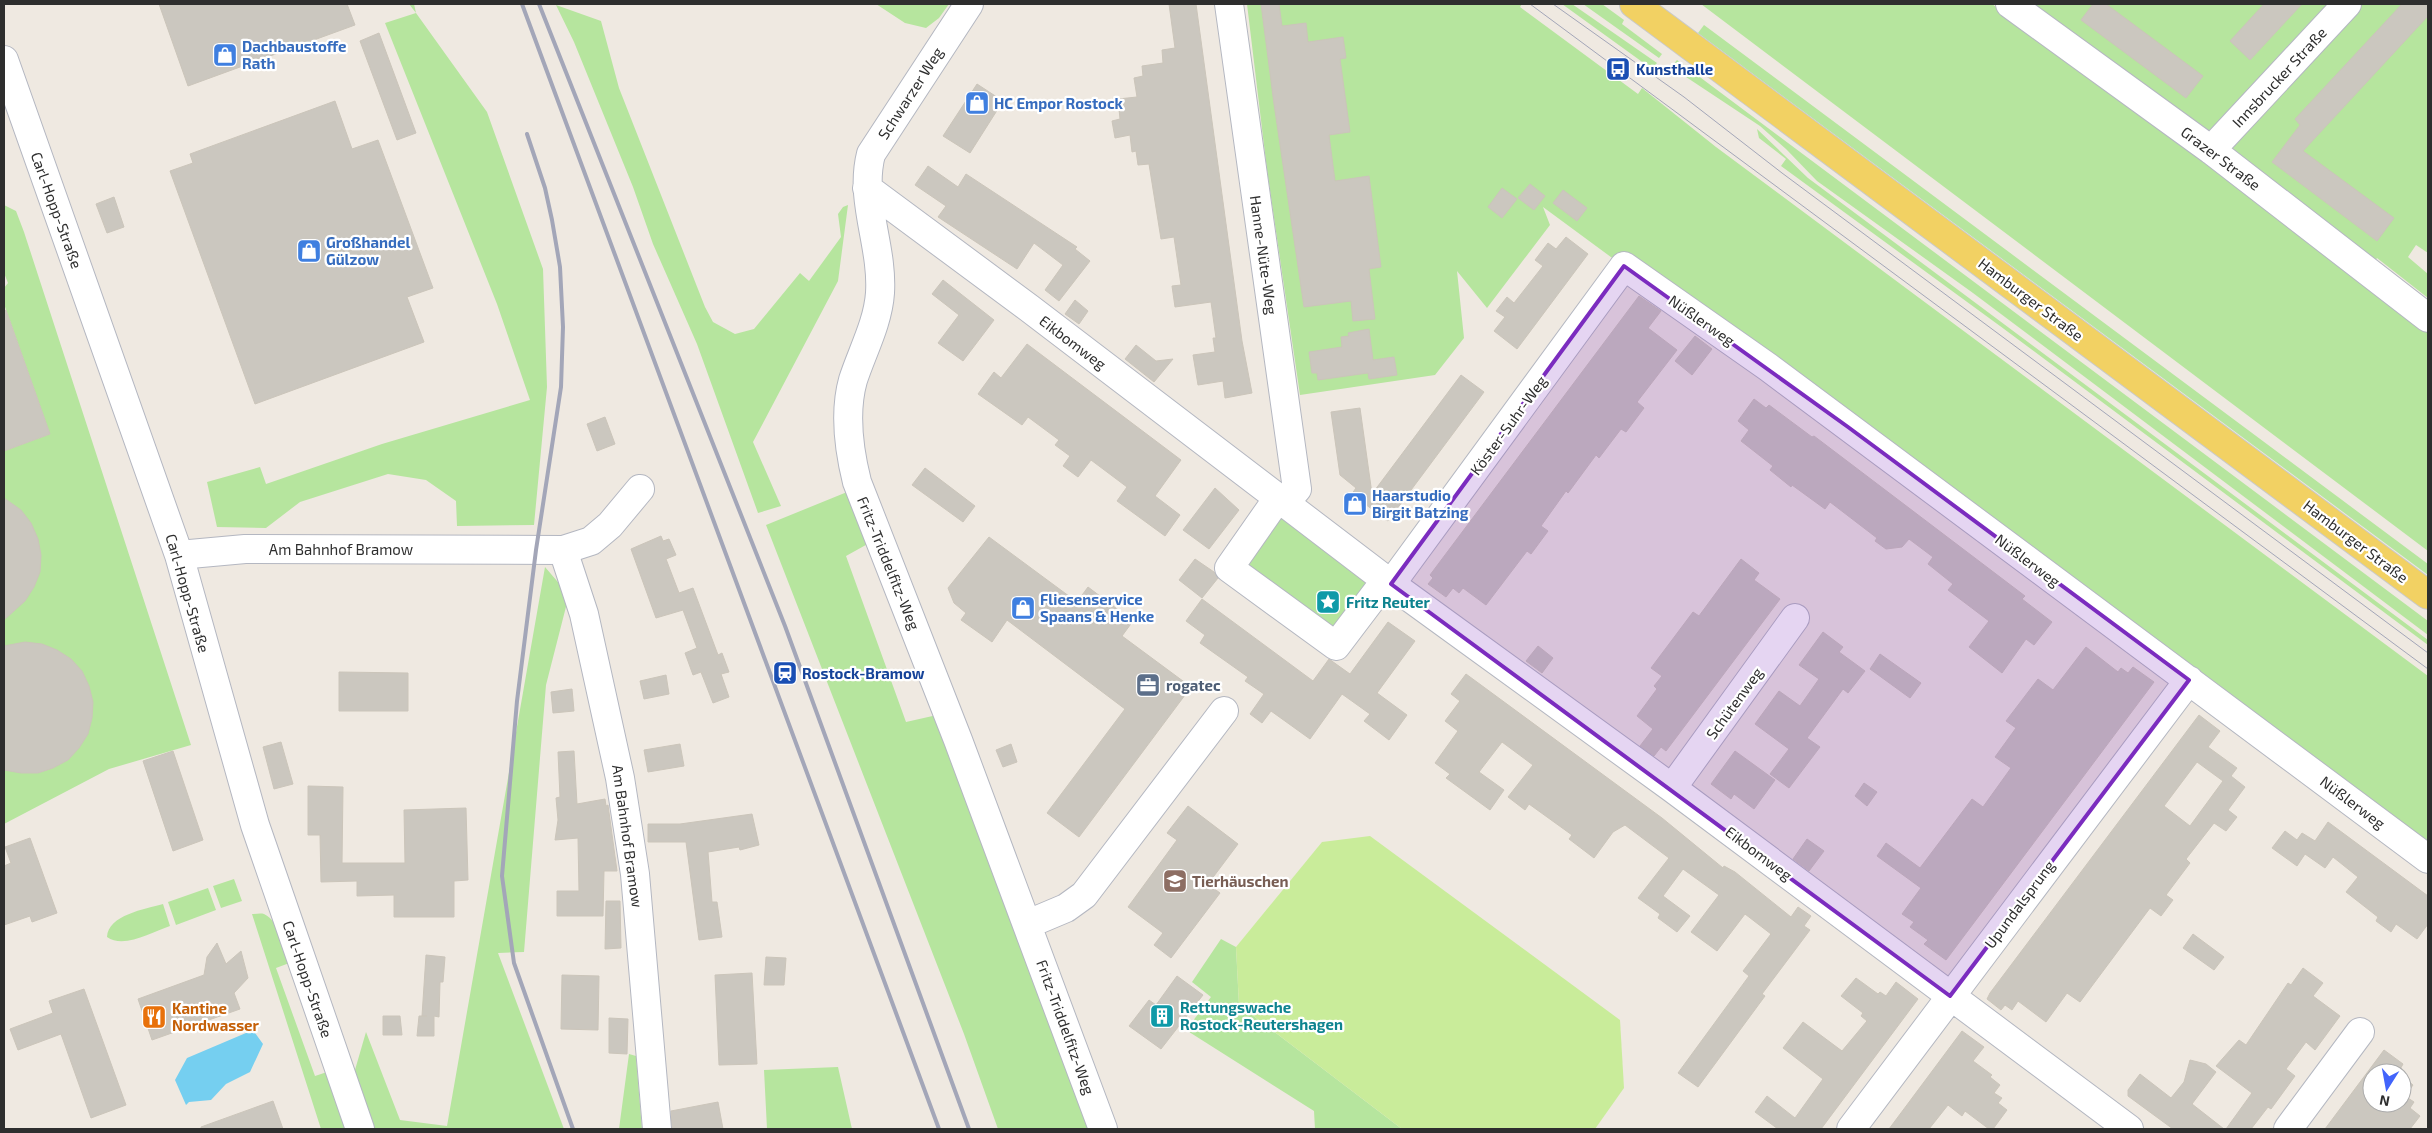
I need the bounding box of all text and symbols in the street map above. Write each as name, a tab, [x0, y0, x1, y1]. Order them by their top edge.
street label: Innsbrucker Straße	[2228, 23, 2330, 131]
place label: Dachbaustoffe Rath	[242, 37, 346, 72]
shop icon: Dachbaustoffe Rath	[212, 42, 238, 68]
street label: Schwarzer Weg	[874, 43, 947, 142]
bus stop icon: Kunsthalle	[1605, 56, 1631, 82]
place label: Kunsthalle	[1636, 60, 1713, 78]
shop icon: HC Empor Rostock	[964, 90, 990, 116]
place label: HC Empor Rostock	[994, 94, 1124, 112]
street label: Grazer Straße	[2178, 122, 2264, 194]
street label: Carl-Hopp-Straße	[28, 149, 86, 271]
street label: Hanne-Nüte-Weg	[1247, 194, 1281, 316]
place label: Großhandel Gülzow	[326, 233, 410, 268]
shop icon: Großhandel Gülzow	[296, 238, 322, 264]
street label: Hamburger Straße	[1975, 254, 2087, 344]
street label: Nüßlerweg	[1665, 291, 1739, 350]
street label: Eikbomweg	[1036, 311, 1110, 373]
street label: Köster-Suhr-Weg	[1466, 371, 1550, 478]
place label: Haarstudio Birgit Batzing	[1372, 486, 1469, 521]
shop icon: Haarstudio Birgit Batzing	[1342, 491, 1368, 517]
street label: Fritz-Triddelfitz-Weg	[854, 494, 924, 633]
street label: Hamburger Straße	[2300, 496, 2412, 586]
street label: Nüßlerweg	[1992, 530, 2064, 591]
street label: Carl-Hopp-Straße	[162, 532, 214, 654]
street label: Am Bahnhof Bramow	[269, 540, 413, 558]
place icon: Fritz Reuter	[1315, 589, 1341, 615]
place label: Fliesenservice Spaans & Henke	[1040, 590, 1154, 625]
place label: Fritz Reuter	[1346, 593, 1431, 611]
shop icon: Fliesenservice Spaans & Henke	[1010, 595, 1036, 621]
station icon: Rostock-Bramow	[772, 660, 798, 686]
street label: Schütenweg	[1702, 663, 1766, 742]
place label: Rostock-Bramow	[802, 664, 925, 682]
office icon: rogatec	[1135, 672, 1161, 698]
place label: rogatec	[1166, 676, 1221, 694]
street label: Am Bahnhof Bramow	[609, 763, 647, 909]
street label: Nüßlerweg	[2317, 772, 2389, 833]
street label: Eikbomweg	[1722, 822, 1796, 884]
street label: Upundalsprung	[1980, 856, 2058, 951]
school or university icon: Tierhäuschen	[1162, 868, 1188, 894]
place label: Tierhäuschen	[1192, 872, 1289, 890]
street label: Carl-Hopp-Straße	[280, 918, 336, 1040]
street label: Fritz-Triddelfitz-Weg	[1033, 957, 1099, 1098]
place label: Rettungswache Rostock-Reutershagen	[1180, 998, 1343, 1033]
place label: Kantine Nordwasser	[172, 999, 260, 1034]
building icon: Rettungswache Rostock-Reutershagen	[1149, 1003, 1175, 1029]
restaurant icon: Kantine Nordwasser	[141, 1004, 167, 1030]
north arrow	[2362, 1063, 2412, 1113]
text: N	[2378, 1092, 2391, 1111]

